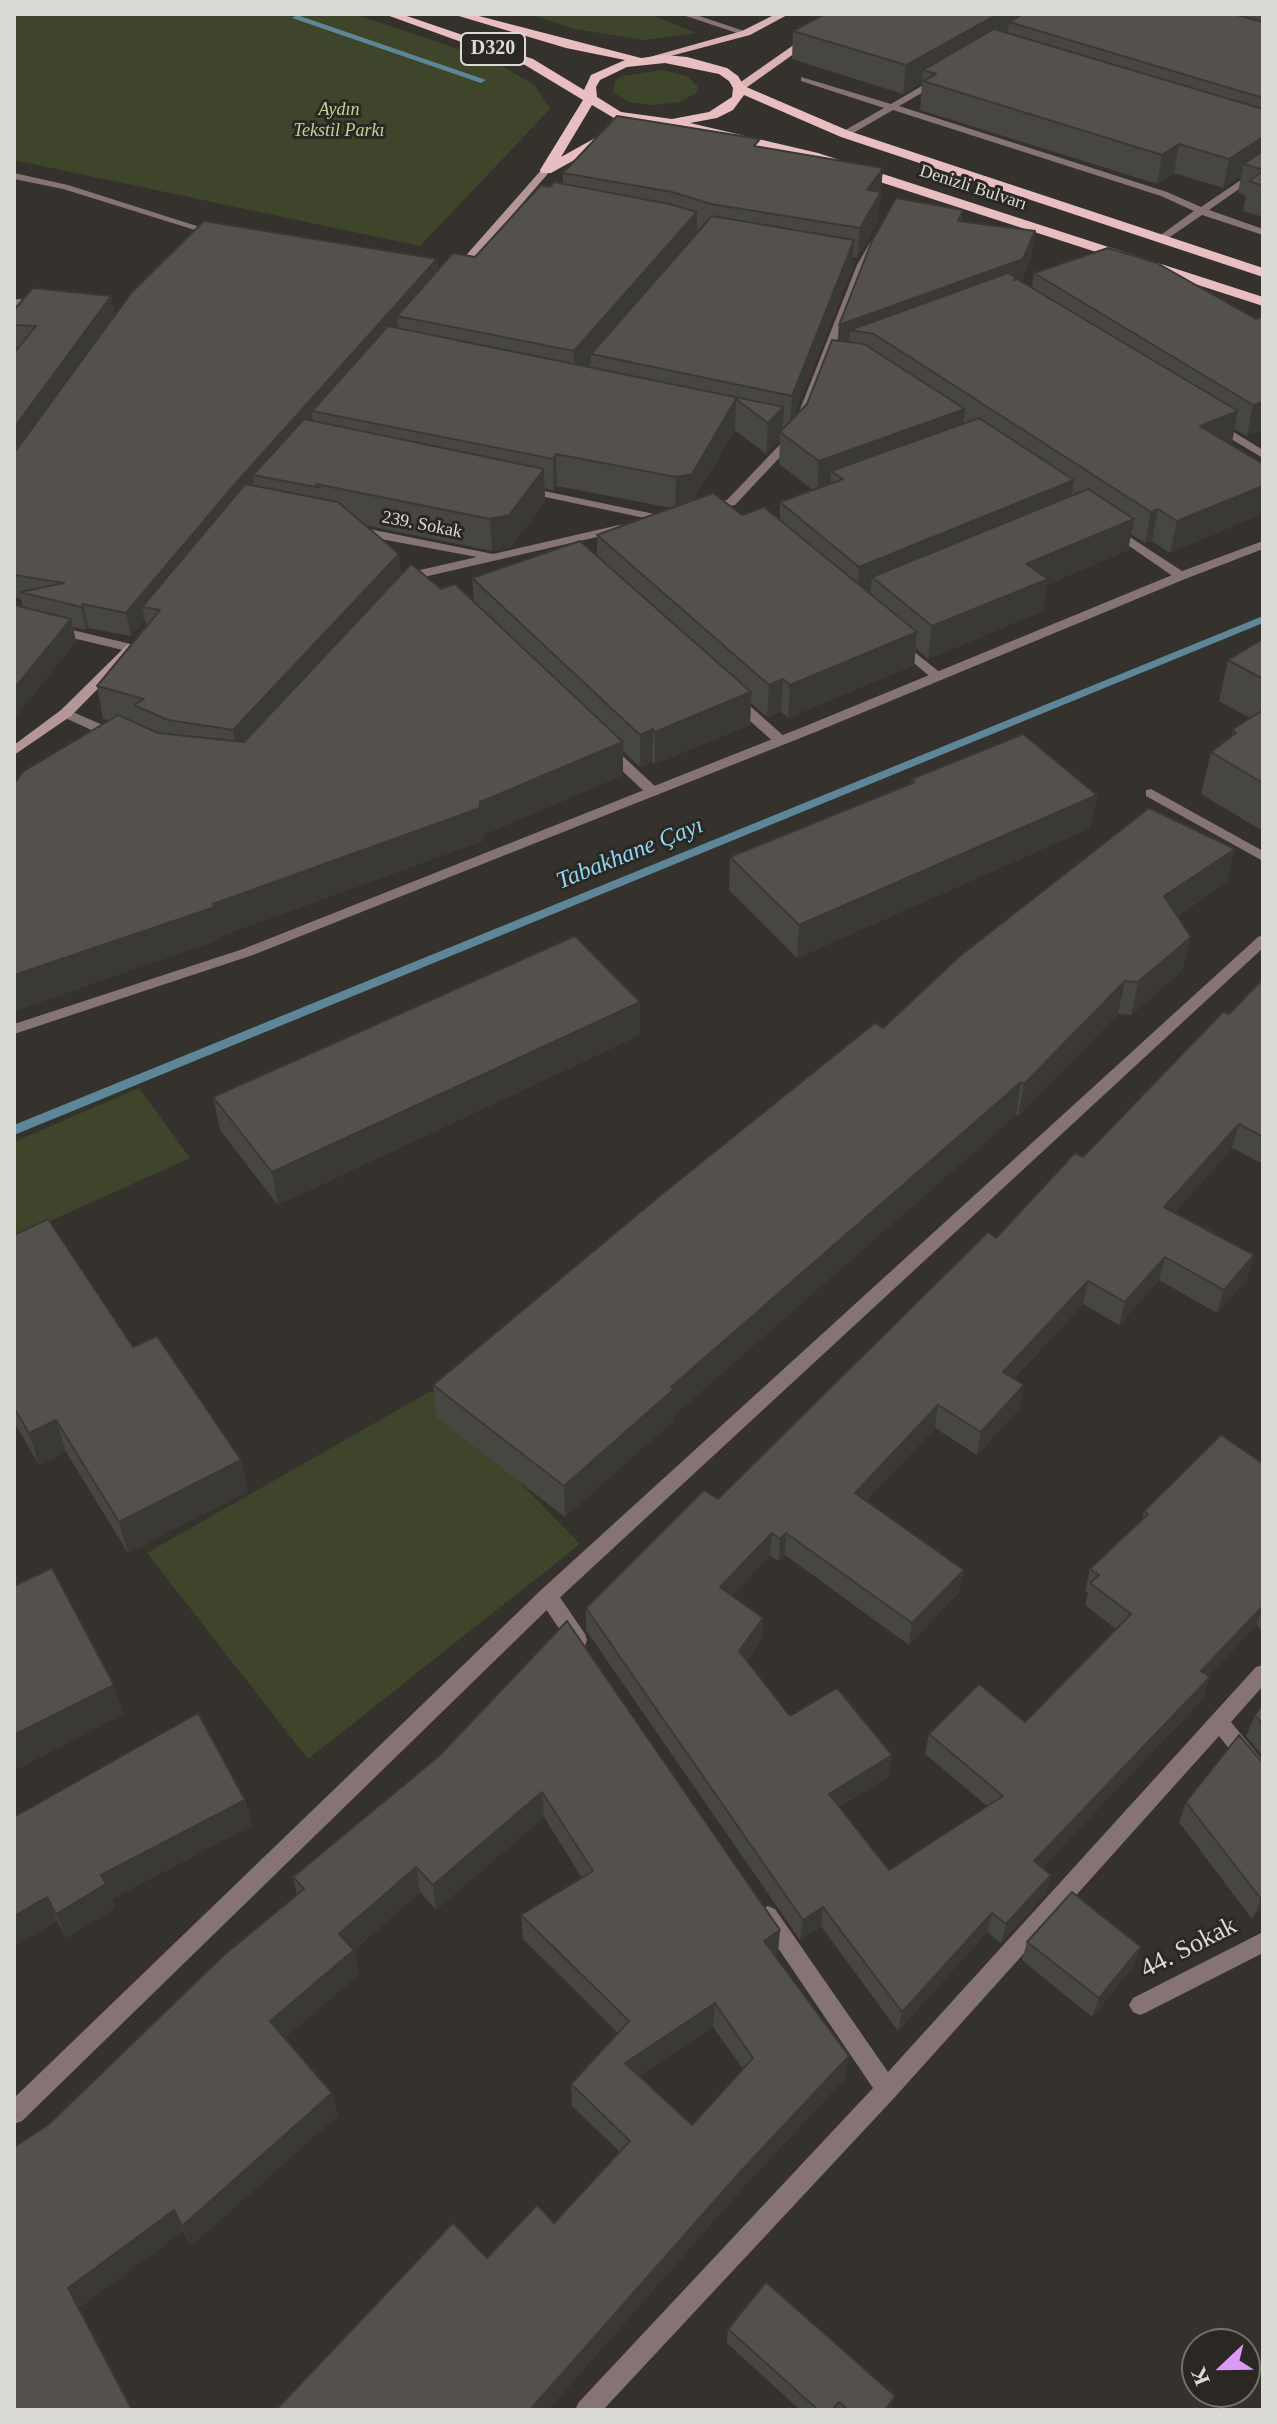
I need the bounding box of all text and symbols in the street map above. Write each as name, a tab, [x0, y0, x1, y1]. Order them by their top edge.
road number: D320	[461, 33, 525, 65]
park label: Aydın Tekstil Parkı	[294, 99, 384, 142]
street label: Denizli Bulvarı	[917, 161, 1029, 215]
street label: 239. Sokak	[380, 507, 464, 543]
water label: Tabakhane Çayı	[552, 811, 708, 897]
street label: 44. Sokak	[1136, 1910, 1242, 1986]
north arrow	[1181, 2328, 1261, 2408]
text: K	[1185, 2364, 1215, 2389]

